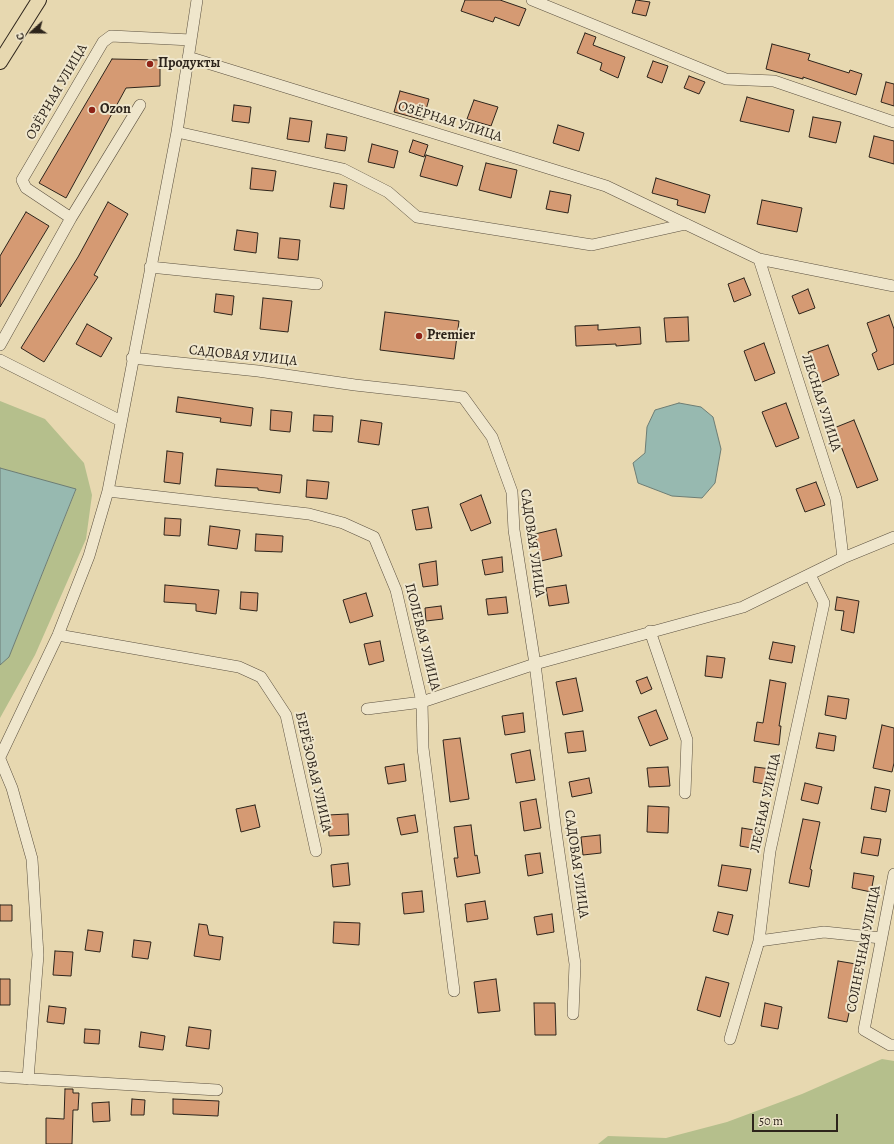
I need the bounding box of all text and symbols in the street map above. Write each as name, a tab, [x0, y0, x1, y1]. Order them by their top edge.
north arrow	[12, 12, 52, 52]
text: С	[12, 31, 29, 42]
street label: ОЗЁРНАЯ УЛИЦА	[23, 41, 91, 143]
place label: Продукты	[158, 56, 220, 72]
marker: Продукты	[145, 59, 155, 69]
street label: ОЗЁРНАЯ УЛИЦА	[396, 98, 504, 146]
place label: Ozon	[100, 102, 131, 118]
marker: Ozon	[87, 105, 97, 115]
place label: Premier	[427, 328, 475, 344]
marker: Premier	[414, 331, 424, 341]
street label: САДОВАЯ УЛИЦА	[188, 342, 298, 370]
street label: ЛЕСНАЯ УЛИЦА	[797, 352, 845, 454]
street label: САДОВАЯ УЛИЦА	[516, 488, 548, 598]
street label: ПОЛЕВАЯ УЛИЦА	[401, 582, 443, 692]
street label: БЕРЁЗОВАЯ УЛИЦА	[291, 710, 335, 834]
street label: ЛЕСНАЯ УЛИЦА	[747, 752, 785, 854]
street label: САДОВАЯ УЛИЦА	[560, 809, 592, 919]
street label: СОЛНЕЧНАЯ УЛИЦА	[843, 884, 885, 1014]
scale bar	[754, 1106, 840, 1132]
text: 50 m	[759, 1113, 783, 1129]

